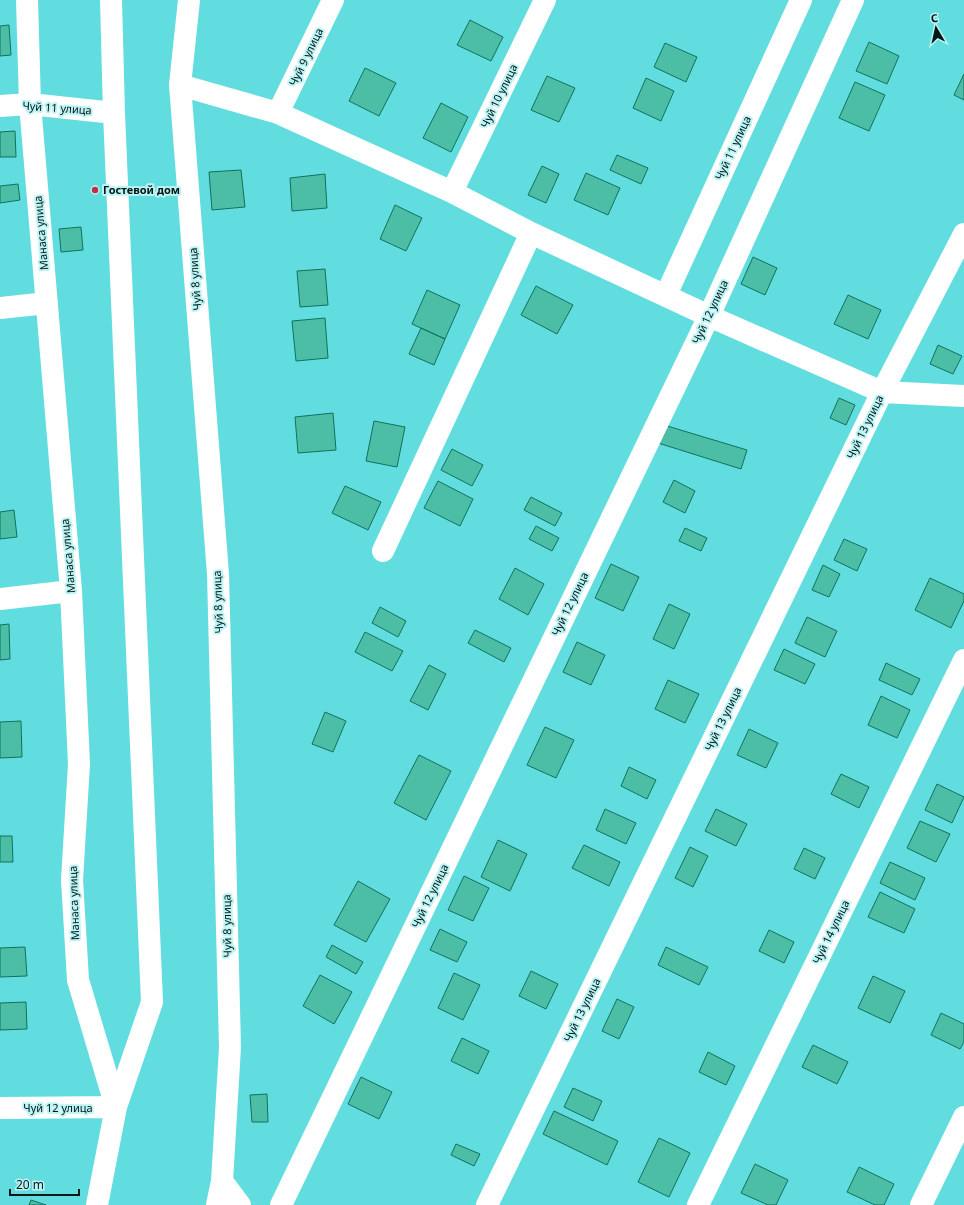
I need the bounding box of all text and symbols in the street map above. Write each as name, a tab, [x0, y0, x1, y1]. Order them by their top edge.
north arrow	[916, 8, 956, 48]
text: С	[930, 10, 939, 26]
street label: Чуй 9 улица	[285, 25, 326, 88]
street label: Чуй 10 улица	[477, 61, 520, 130]
street label: Чуй 11 улица	[22, 98, 92, 117]
street label: Чуй 11 улица	[711, 113, 754, 182]
place label: Гостевой дом	[103, 182, 180, 197]
marker: Гостевой дом	[90, 185, 100, 195]
street label: Манаса улица	[30, 195, 51, 271]
street label: Чуй 8 улица	[185, 247, 204, 311]
street label: Чуй 12 улица	[688, 277, 731, 346]
street label: Чуй 13 улица	[843, 392, 886, 461]
street label: Манаса улица	[57, 518, 78, 594]
street label: Чуй 12 улица	[548, 569, 591, 638]
street label: Чуй 8 улица	[209, 570, 226, 634]
street label: Чуй 13 улица	[701, 684, 744, 753]
street label: Чуй 12 улица	[408, 861, 451, 930]
street label: Манаса улица	[65, 866, 82, 941]
street label: Чуй 8 улица	[218, 894, 235, 958]
street label: Чуй 14 улица	[809, 897, 852, 966]
street label: Чуй 13 улица	[560, 975, 603, 1044]
street label: Чуй 12 улица	[23, 1100, 93, 1115]
scale bar	[10, 1171, 79, 1197]
text: 20 m	[16, 1176, 44, 1193]

